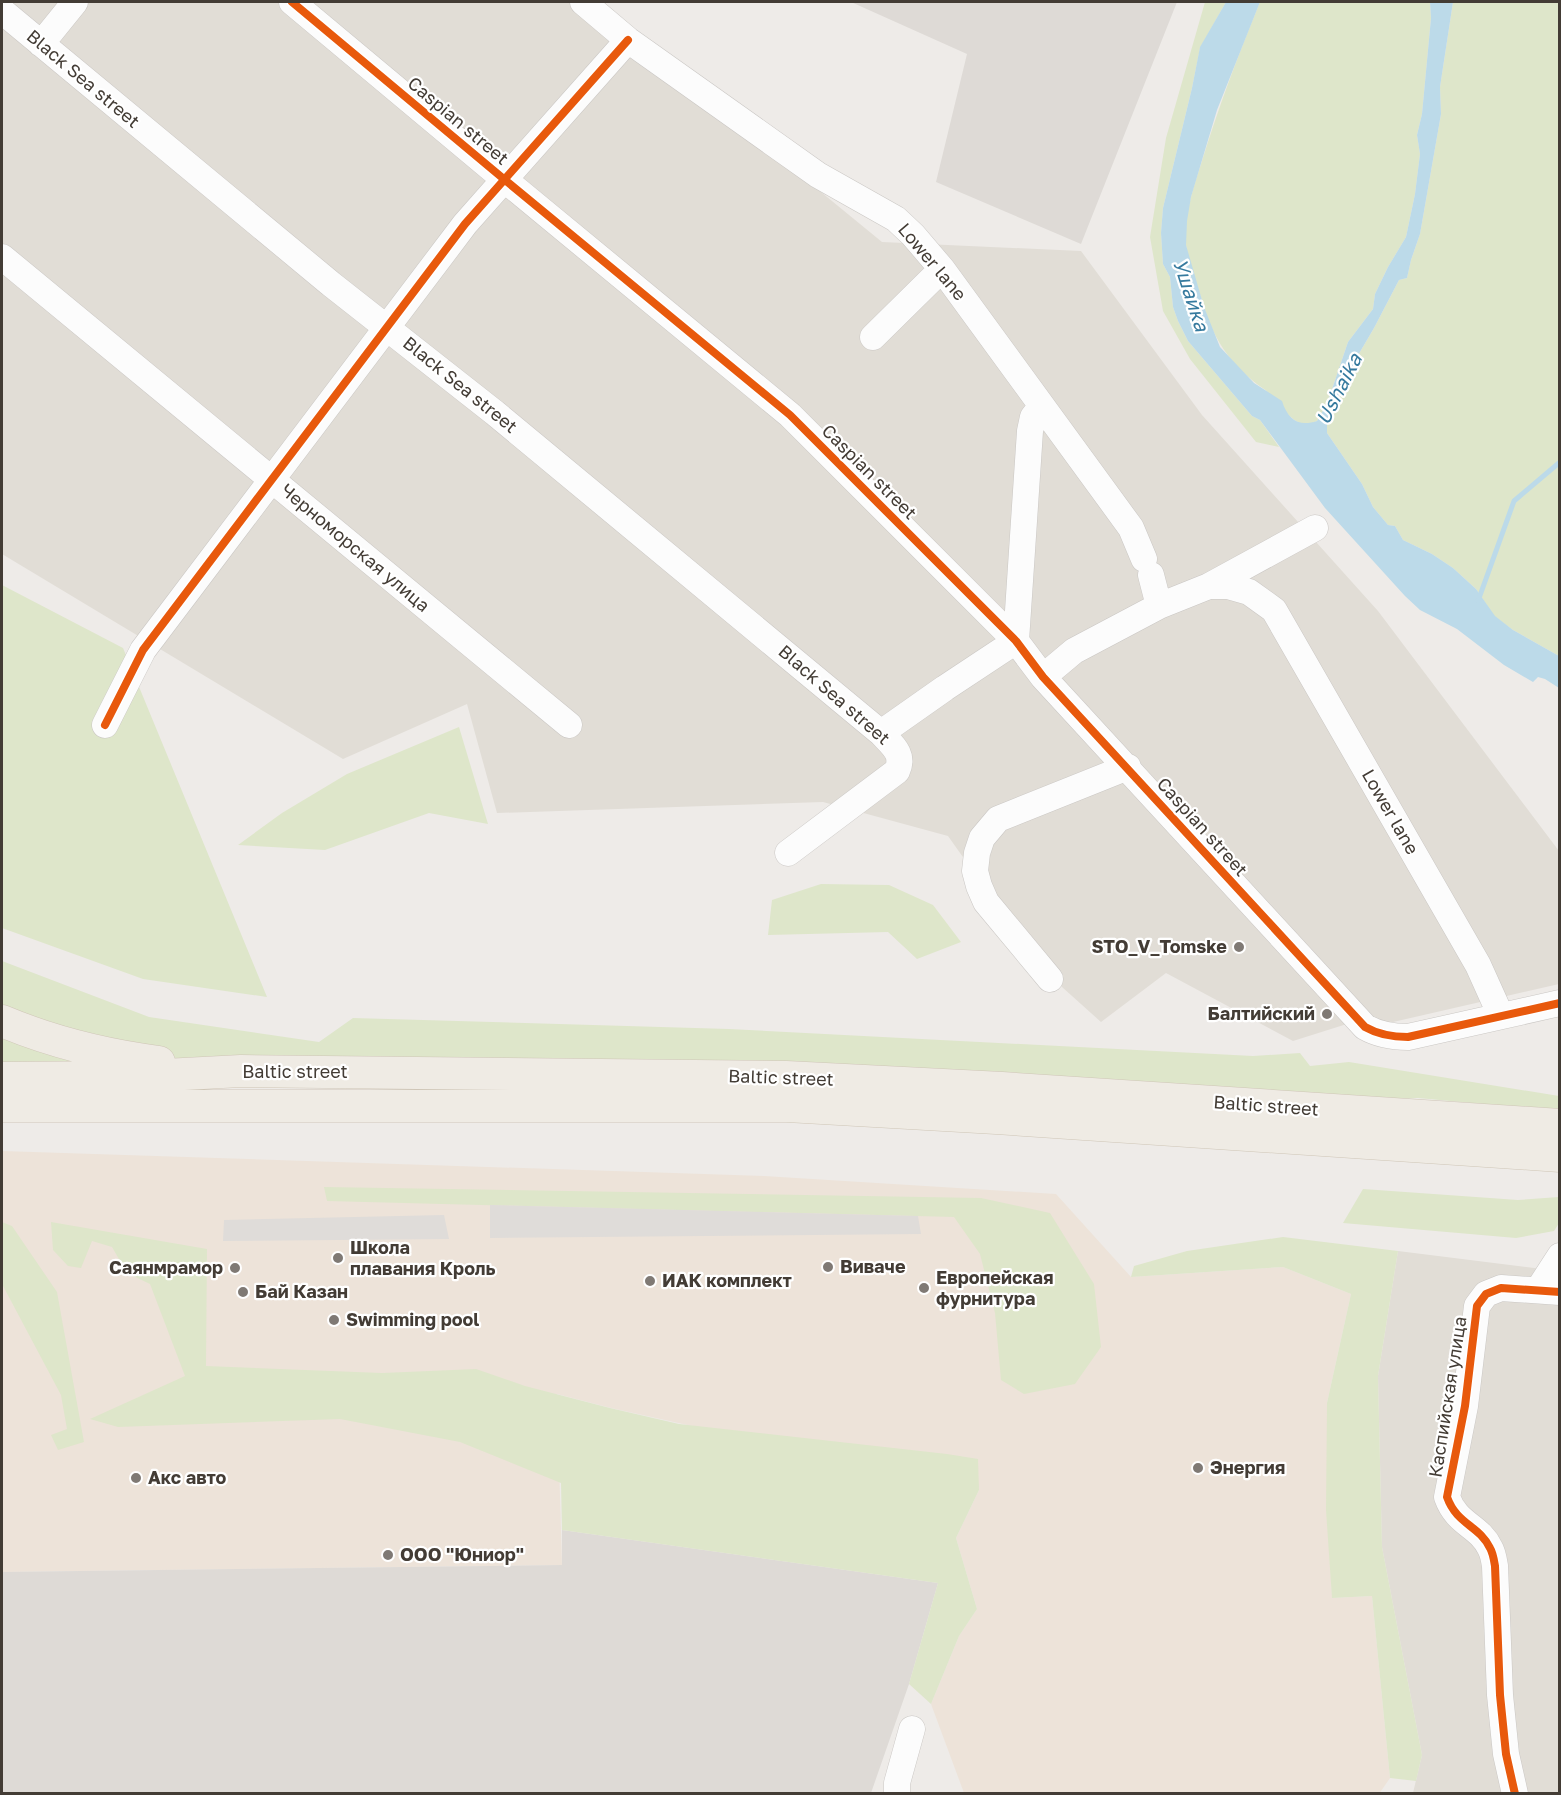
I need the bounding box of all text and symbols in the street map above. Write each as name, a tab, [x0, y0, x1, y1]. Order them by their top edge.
street label: Black Sea street	[23, 25, 145, 132]
street label: Caspian street	[404, 72, 514, 169]
street label: Lower lane	[894, 218, 972, 305]
water label: Ушайка	[1169, 255, 1215, 335]
street label: Black Sea street	[399, 331, 522, 437]
water label: Ushaika	[1310, 348, 1366, 428]
street label: Caspian street	[818, 419, 922, 523]
street label: Черноморская улица	[277, 478, 435, 616]
street label: Black Sea street	[774, 640, 895, 749]
street label: Lower lane	[1358, 765, 1424, 858]
street label: Caspian street	[1153, 772, 1253, 880]
place label: STO_V_Tomske	[1092, 935, 1227, 957]
marker: STO_V_Tomske	[1232, 940, 1246, 954]
place label: Балтийский	[1208, 1002, 1315, 1024]
marker: Балтийский	[1320, 1007, 1334, 1021]
street label: Baltic street	[242, 1060, 348, 1082]
street label: Baltic street	[728, 1064, 834, 1090]
street label: Baltic street	[1213, 1090, 1320, 1120]
place label: Школа плавания Кроль	[350, 1236, 495, 1279]
marker: Школа плавания Кроль	[331, 1251, 345, 1265]
place label: Виваче	[840, 1255, 906, 1277]
place label: Саянмрамор	[109, 1256, 223, 1278]
marker: Виваче	[821, 1260, 835, 1274]
marker: Саянмрамор	[228, 1261, 242, 1275]
place label: Европейская фурнитура	[936, 1266, 1054, 1309]
place label: ИАК комплект	[662, 1269, 792, 1291]
marker: ИАК комплект	[643, 1274, 657, 1288]
place label: Бай Казан	[255, 1280, 348, 1302]
marker: Европейская фурнитура	[917, 1281, 931, 1295]
marker: Бай Казан	[236, 1285, 250, 1299]
place label: Swimming pool	[346, 1308, 479, 1330]
marker: Swimming pool	[327, 1313, 341, 1327]
street label: Каспийская улица	[1423, 1315, 1471, 1479]
place label: Энергия	[1210, 1456, 1285, 1478]
marker: Энергия	[1191, 1461, 1205, 1475]
place label: Акс авто	[148, 1466, 227, 1488]
marker: Акс авто	[129, 1471, 143, 1485]
place label: ООО "Юниор"	[400, 1543, 524, 1565]
marker: ООО "Юниор"	[381, 1548, 395, 1562]

